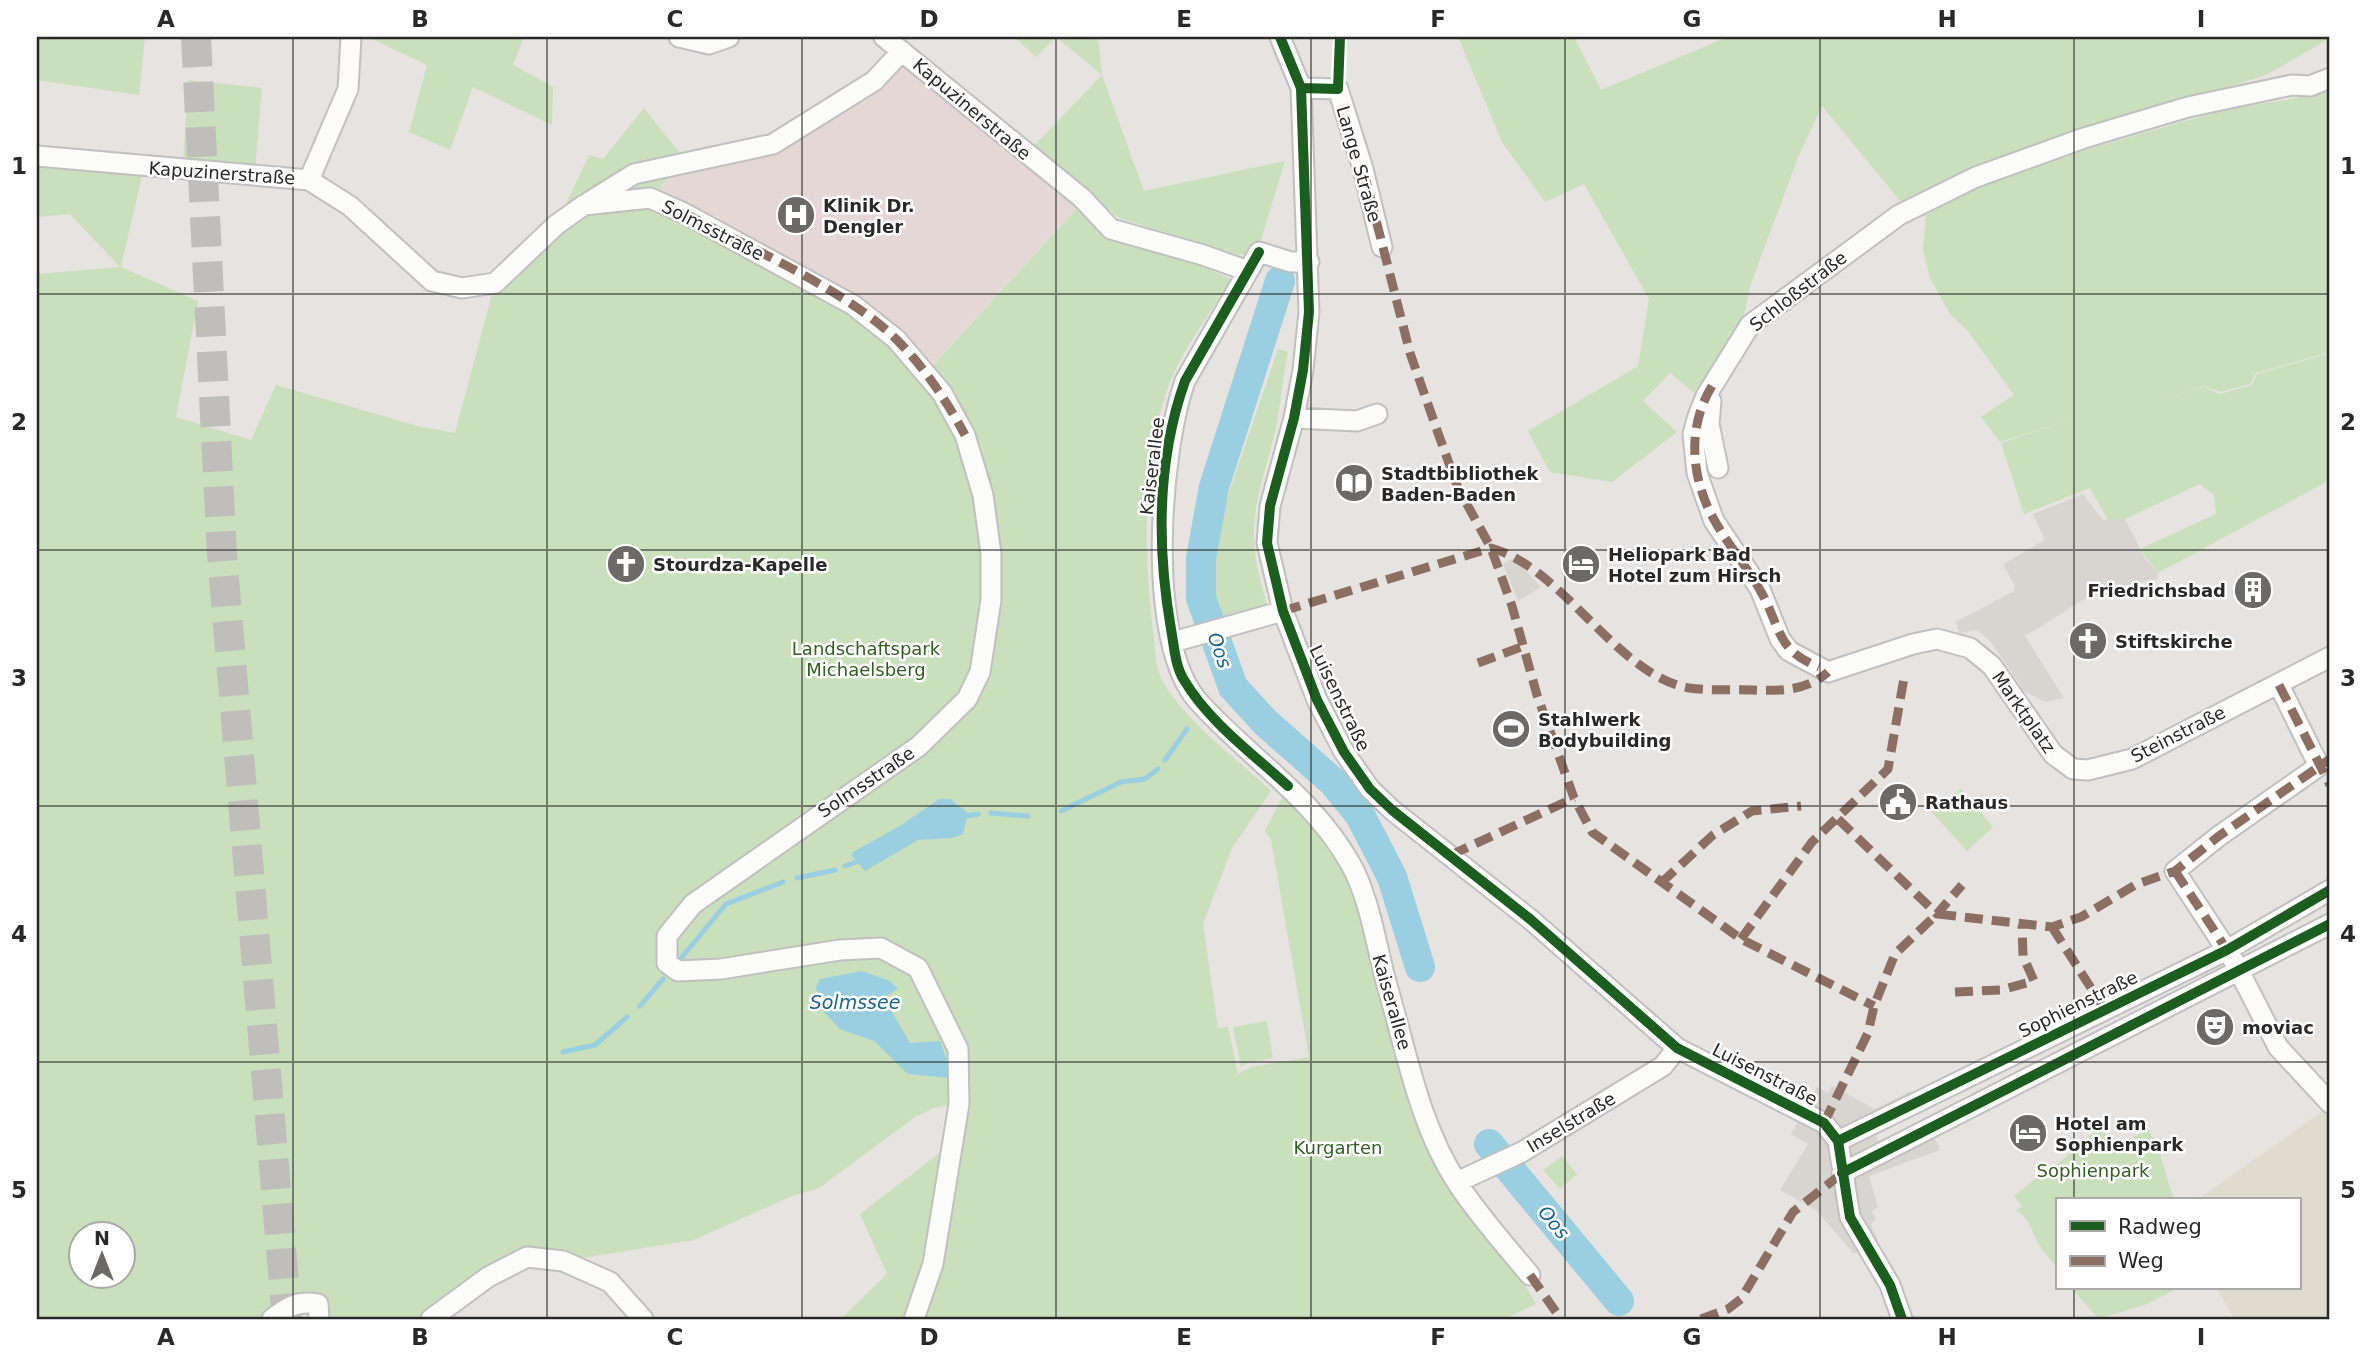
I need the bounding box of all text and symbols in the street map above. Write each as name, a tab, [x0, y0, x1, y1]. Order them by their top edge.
text: A	[157, 6, 175, 32]
text: B	[411, 6, 429, 32]
text: C	[667, 6, 683, 32]
text: D	[919, 6, 939, 32]
text: E	[1176, 6, 1192, 32]
text: F	[1430, 6, 1446, 32]
text: G	[1683, 6, 1701, 32]
text: H	[1937, 6, 1957, 32]
text: I	[2197, 6, 2205, 32]
street label: Kapuzinerstraße	[909, 54, 1035, 164]
street label: Lange Straße	[1332, 103, 1386, 225]
text: 1	[11, 153, 27, 179]
text: 1	[2340, 153, 2356, 179]
street label: Kapuzinerstraße	[148, 157, 296, 189]
hospital icon: Klinik Dr. Dengler	[775, 194, 817, 236]
street label: Solmsstraße	[658, 195, 768, 265]
place label: Klinik Dr. Dengler	[823, 195, 915, 237]
street label: Schloßstraße	[1745, 247, 1851, 335]
text: 2	[11, 409, 27, 435]
text: 2	[2340, 409, 2356, 435]
street label: Kaiserallee	[1136, 416, 1168, 516]
library icon: Stadtbibliothek Baden-Baden	[1333, 462, 1375, 504]
place label: Stadtbibliothek Baden-Baden	[1381, 463, 1539, 505]
church icon: Stourdza-Kapelle	[605, 543, 647, 585]
hotel icon: Heliopark Bad Hotel zum Hirsch	[1560, 543, 1602, 585]
place label: Heliopark Bad Hotel zum Hirsch	[1608, 544, 1781, 586]
place label: Stourdza-Kapelle	[653, 554, 827, 575]
building icon: Friedrichsbad	[2232, 569, 2274, 611]
place label: Friedrichsbad	[2088, 580, 2226, 601]
church icon: Stiftskirche	[2067, 620, 2109, 662]
water label: Oos	[1203, 629, 1237, 671]
place label: Stiftskirche	[2115, 631, 2233, 652]
park label: Landschaftspark Michaelsberg	[792, 638, 941, 680]
street label: Luisenstraße	[1305, 642, 1375, 754]
text: 3	[11, 665, 27, 691]
text: 3	[2340, 665, 2356, 691]
street label: Marktplatz	[1988, 667, 2060, 757]
street label: Steinstraße	[2127, 701, 2229, 767]
sports icon: Stahlwerk Bodybuilding	[1490, 708, 1532, 750]
place label: Stahlwerk Bodybuilding	[1538, 709, 1672, 751]
street label: Solmsstraße	[814, 742, 918, 822]
public building icon: Rathaus	[1877, 781, 1919, 823]
place label: Rathaus	[1925, 792, 2008, 813]
text: 4	[11, 921, 27, 947]
text: 4	[2340, 921, 2356, 947]
street label: Kaiserallee	[1368, 952, 1416, 1052]
street label: Sophienstraße	[2015, 966, 2141, 1042]
water label: Solmssee	[810, 991, 900, 1013]
theatre icon: moviac	[2194, 1006, 2236, 1048]
place label: moviac	[2242, 1017, 2314, 1038]
street label: Luisenstraße	[1709, 1038, 1821, 1110]
street label: Inselstraße	[1523, 1087, 1619, 1157]
hotel icon: Hotel am Sophienpark	[2007, 1112, 2049, 1154]
place label: Hotel am Sophienpark	[2055, 1113, 2184, 1155]
park label: Kurgarten	[1294, 1137, 1382, 1158]
park label: Sophienpark	[2036, 1160, 2150, 1181]
text: 5	[11, 1177, 27, 1203]
text: 5	[2340, 1177, 2356, 1203]
legend	[2056, 1198, 2300, 1290]
water label: Oos	[1534, 1201, 1574, 1243]
text: Radweg	[2118, 1215, 2202, 1239]
north arrow	[66, 1220, 136, 1290]
text: N	[94, 1227, 110, 1249]
text: Weg	[2118, 1249, 2164, 1273]
text: A	[157, 1324, 175, 1350]
text: B	[411, 1324, 429, 1350]
text: C	[667, 1324, 683, 1350]
text: D	[919, 1324, 939, 1350]
text: E	[1176, 1324, 1192, 1350]
text: F	[1430, 1324, 1446, 1350]
text: G	[1683, 1324, 1701, 1350]
text: H	[1937, 1324, 1957, 1350]
text: I	[2197, 1324, 2205, 1350]

